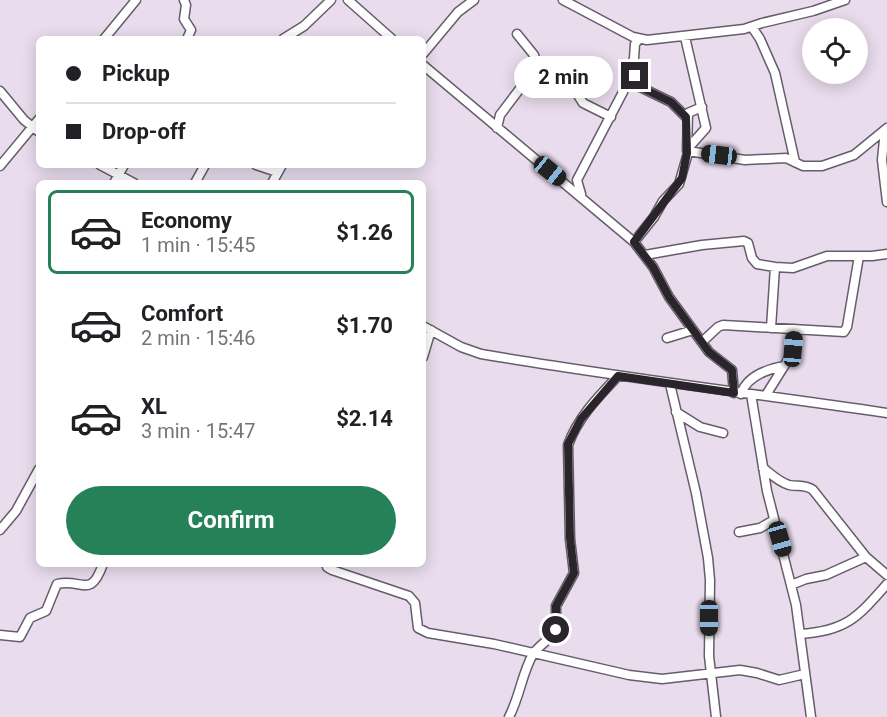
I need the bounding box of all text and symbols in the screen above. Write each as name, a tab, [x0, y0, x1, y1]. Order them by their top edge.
map controls	[802, 18, 868, 84]
button: locate	[802, 18, 868, 84]
callout: 2 min	[515, 55, 614, 97]
text: Pickup	[102, 61, 170, 86]
route end	[621, 62, 648, 89]
text: 2 min	[538, 65, 589, 89]
text: Drop-off	[102, 119, 186, 144]
car	[700, 144, 738, 166]
car	[530, 153, 570, 189]
icon: car	[69, 205, 123, 259]
text: Economy	[141, 208, 232, 233]
text: $1.26	[336, 220, 393, 245]
text: 1 min · 15:45	[141, 233, 256, 257]
icon: car	[69, 298, 123, 352]
text: Comfort	[141, 301, 223, 326]
text: $1.70	[336, 313, 393, 338]
text: 2 min · 15:46	[141, 326, 256, 350]
car	[782, 330, 804, 368]
icon: car	[69, 391, 123, 445]
text: XL	[141, 394, 167, 419]
text: $2.14	[336, 406, 393, 431]
text: 3 min · 15:47	[141, 419, 256, 443]
button: Confirm	[66, 486, 396, 555]
car	[766, 519, 794, 559]
car	[700, 600, 718, 636]
route start	[542, 616, 569, 643]

